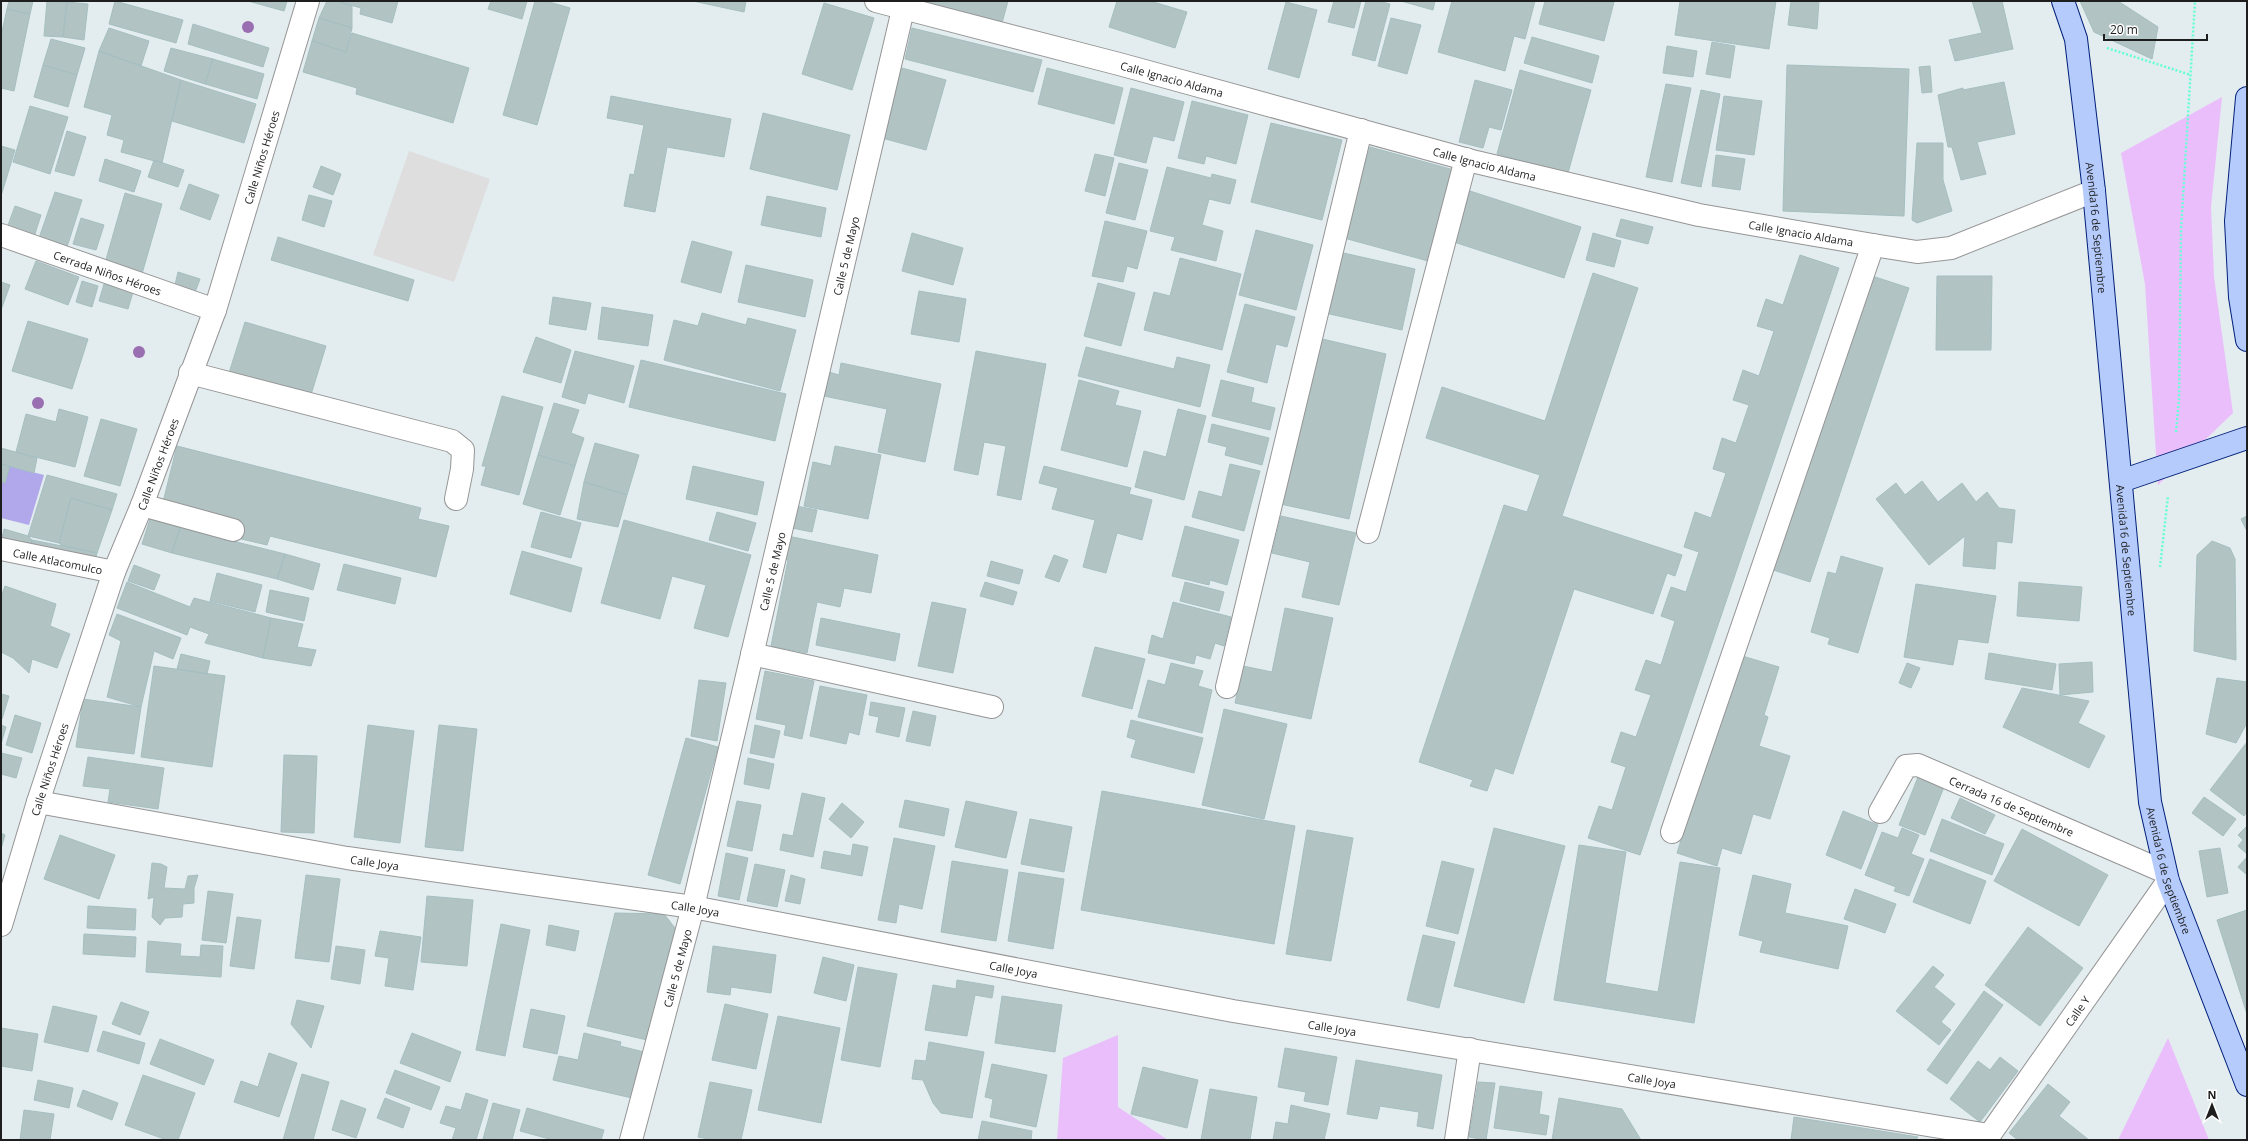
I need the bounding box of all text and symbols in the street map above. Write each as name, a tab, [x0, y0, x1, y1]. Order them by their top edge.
scale bar	[2104, 16, 2207, 42]
text: 20 m	[2110, 21, 2138, 38]
street label: Calle Ignacio Aldama	[1119, 57, 1225, 100]
street label: Calle Niños Héroes	[240, 109, 282, 206]
street label: Calle Ignacio Aldama	[1431, 143, 1538, 184]
street label: Avenida16 de Septiembre	[2083, 161, 2111, 294]
street label: Calle 5 de Mayo	[829, 214, 862, 297]
street label: Calle Ignacio Aldama	[1748, 216, 1855, 249]
street label: Cerrada Niños Héroes	[52, 247, 164, 298]
street label: Calle Niños Héroes	[133, 416, 181, 512]
street label: Avenida16 de Septiembre	[2113, 484, 2140, 617]
street label: Calle 5 de Mayo	[755, 530, 788, 612]
street label: Calle Atlacomulco	[12, 544, 104, 577]
street label: Calle Niños Héroes	[27, 721, 71, 818]
street label: Cerrada 16 de Septiembre	[1947, 772, 2076, 839]
street label: Avenida16 de Septiembre	[2144, 806, 2195, 936]
street label: Calle Joya	[349, 851, 400, 873]
street label: Calle Joya	[670, 896, 721, 919]
street label: Calle 5 de Mayo	[659, 927, 695, 1009]
street label: Calle Joya	[988, 957, 1039, 981]
street label: Calle Y	[2061, 992, 2093, 1029]
street label: Calle Joya	[1307, 1016, 1358, 1039]
street label: Calle Joya	[1627, 1068, 1677, 1091]
north arrow	[2192, 1085, 2232, 1125]
text: N	[2208, 1087, 2216, 1102]

